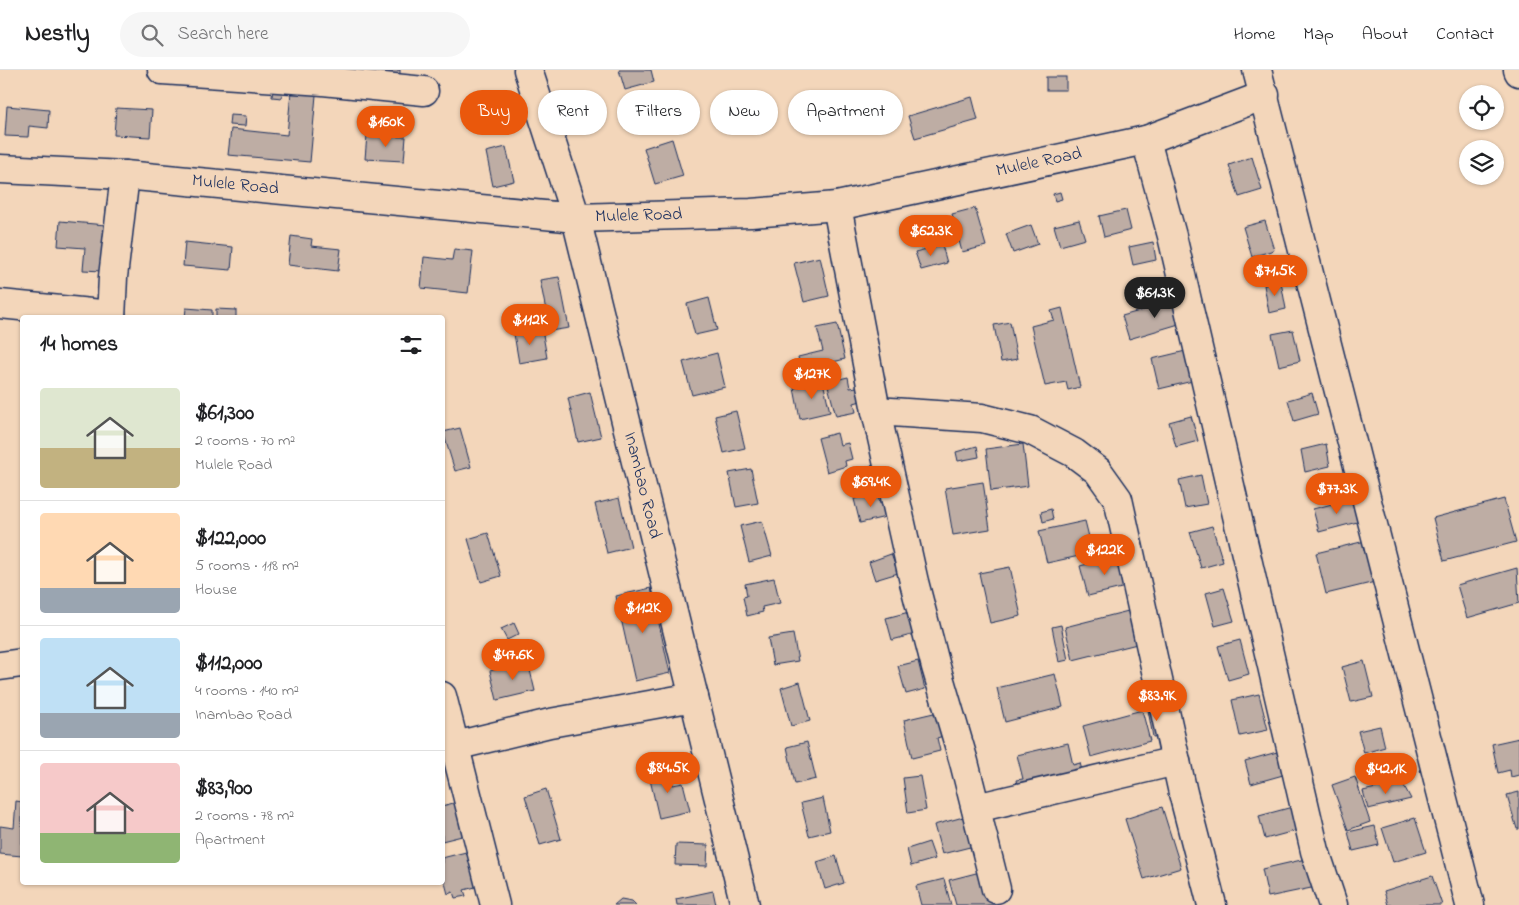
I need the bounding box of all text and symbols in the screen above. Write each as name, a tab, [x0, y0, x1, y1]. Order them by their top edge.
search box	[120, 12, 470, 57]
text: Nestly	[25, 17, 90, 52]
icon: search	[138, 21, 166, 49]
text: Search here	[178, 21, 269, 48]
text: Home	[1234, 22, 1275, 48]
text: Map	[1303, 22, 1334, 48]
text: About	[1362, 22, 1408, 48]
text: Contact	[1436, 22, 1494, 48]
map controls	[1459, 85, 1504, 185]
button: locate	[1459, 85, 1504, 130]
chip: Buy	[460, 90, 528, 135]
chip: Rent	[538, 90, 607, 135]
chip: Filters	[617, 90, 700, 135]
chip: New	[710, 90, 778, 135]
chip: Apartment	[788, 90, 903, 135]
pin: $160K	[351, 106, 421, 148]
text: $160K	[368, 110, 404, 134]
button: layers	[1459, 140, 1504, 185]
street label: Mulele Road	[994, 141, 1084, 185]
street label: Mulele Road	[191, 168, 280, 203]
street label: Mulele Road	[595, 202, 683, 230]
pin: $62.3K	[890, 214, 972, 257]
text: $62.3K	[910, 219, 952, 243]
pin: $71.5K	[1234, 254, 1316, 297]
text: $71.5K	[1254, 259, 1296, 283]
pin: $61.3K	[1114, 276, 1196, 319]
text: $61.3K	[1135, 281, 1175, 305]
pin: $112K	[495, 304, 565, 346]
text: $112K	[512, 308, 548, 332]
text: 14 homes	[40, 330, 118, 360]
icon: filters	[397, 331, 425, 359]
pin: $127K	[777, 358, 847, 400]
text: $127K	[793, 362, 831, 386]
text: $61,300	[195, 399, 254, 429]
icon: home	[80, 408, 140, 468]
text: 2 rooms · 70 m²	[195, 429, 295, 453]
street label: Inambao Road	[616, 429, 667, 542]
text: Mulele Road	[195, 453, 272, 477]
pin: $69.4K	[830, 466, 912, 508]
text: $69.4K	[851, 470, 891, 494]
pin: $77.3K	[1296, 472, 1378, 515]
text: $77.3K	[1317, 477, 1357, 501]
text: $122,000	[195, 524, 266, 554]
icon: home	[80, 533, 140, 593]
pin: $122K	[1070, 534, 1140, 576]
text: $122K	[1086, 538, 1124, 562]
text: 5 rooms · 118 m²	[195, 554, 299, 578]
text: House	[195, 578, 237, 602]
pin: $112K	[608, 592, 678, 634]
text: $112K	[625, 596, 661, 620]
pin: $47.6K	[472, 638, 554, 681]
text: $47.6K	[493, 643, 533, 667]
text: $112,000	[195, 649, 262, 679]
icon: home	[80, 658, 140, 718]
text: 4 rooms · 140 m²	[195, 679, 299, 703]
pin: $83.9K	[1116, 680, 1198, 722]
text: $83.9K	[1138, 684, 1176, 708]
text: Inambao Road	[195, 703, 292, 727]
pin: $84.5K	[627, 752, 709, 794]
pin: $42.1K	[1345, 752, 1427, 795]
text: $84.5K	[647, 756, 689, 780]
text: $42.1K	[1366, 757, 1406, 781]
text: $83,900	[195, 774, 252, 804]
icon: home	[80, 783, 140, 843]
text: 2 rooms · 78 m²	[195, 804, 294, 828]
text: Apartment	[195, 828, 265, 852]

